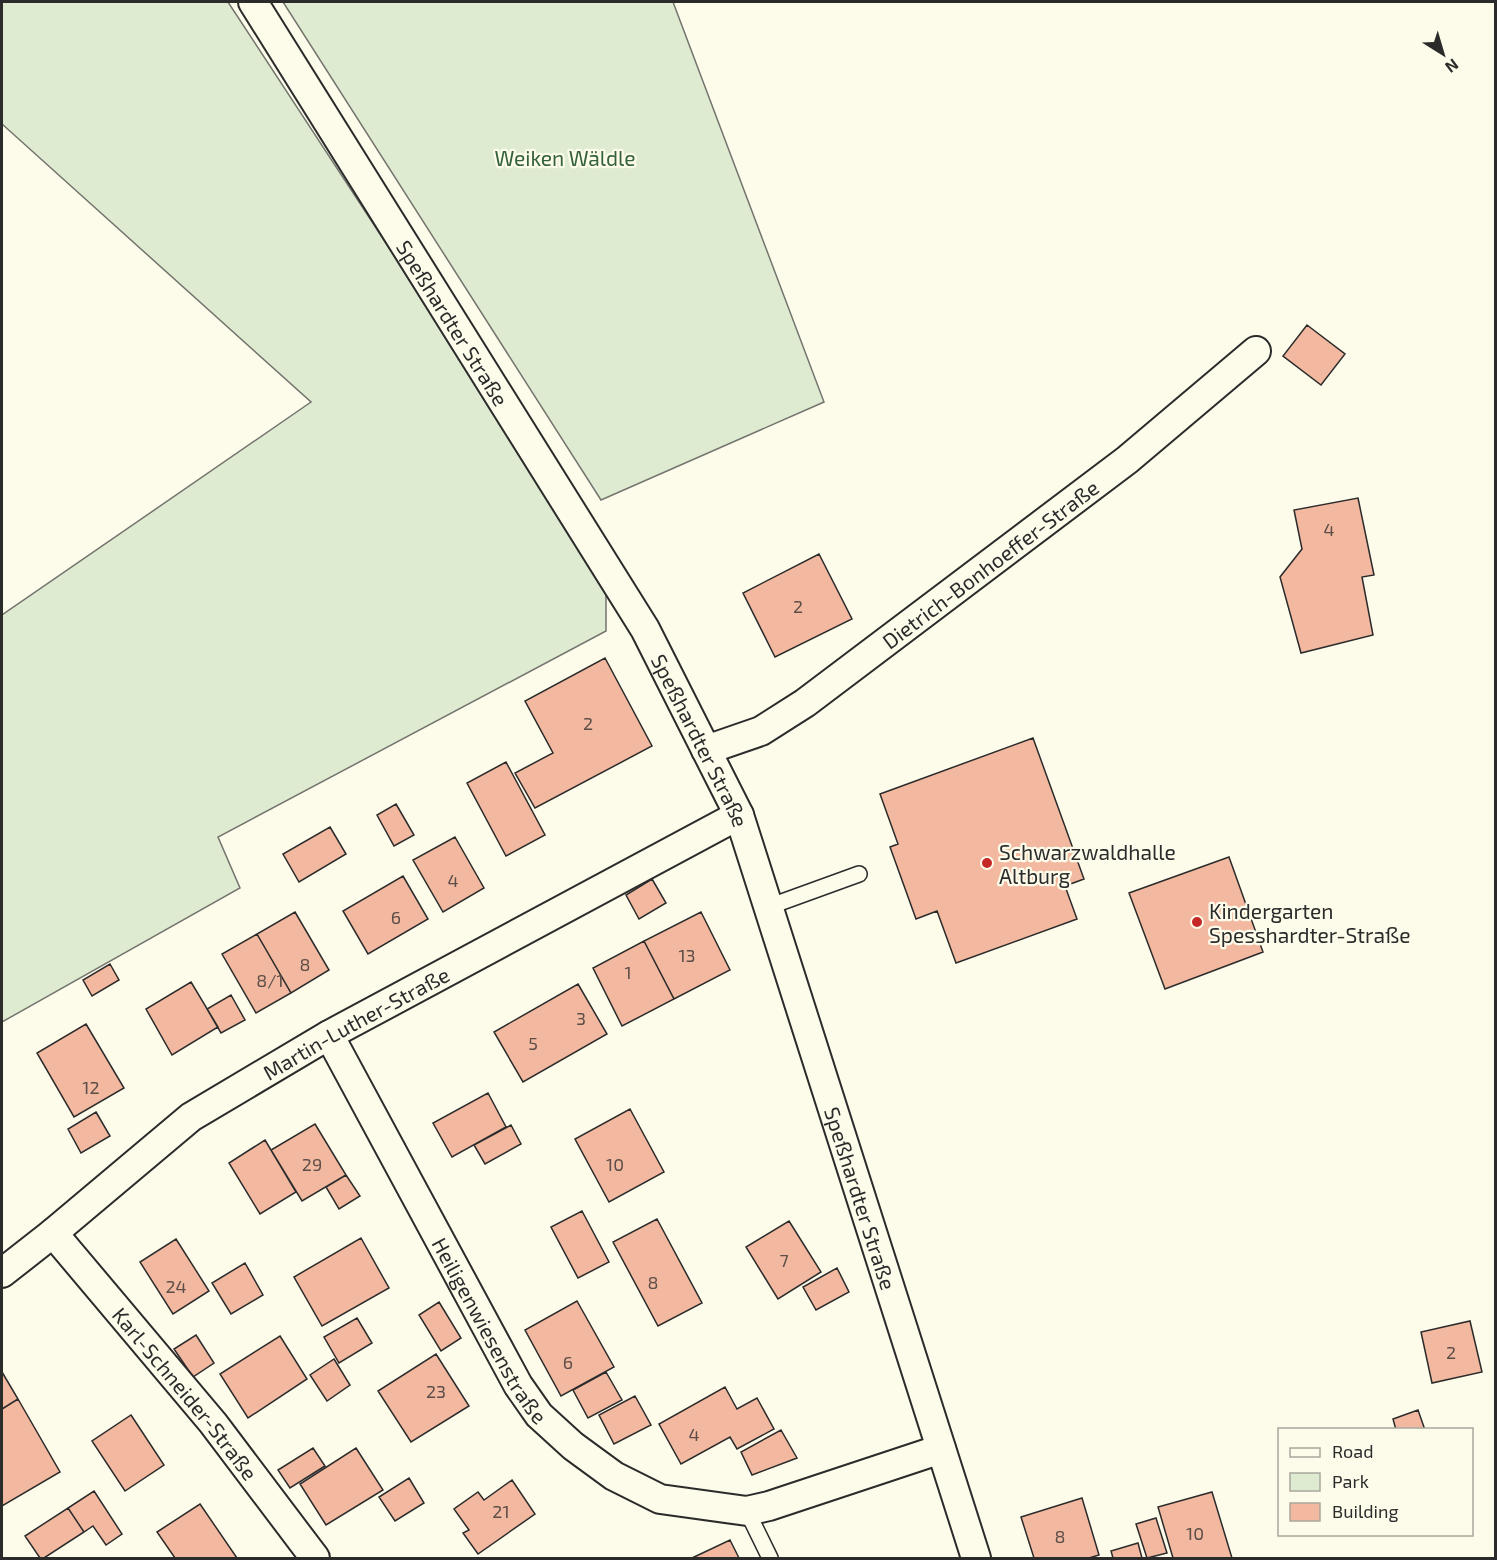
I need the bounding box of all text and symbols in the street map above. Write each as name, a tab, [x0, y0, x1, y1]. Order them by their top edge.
north arrow	[1413, 24, 1473, 84]
text: N	[1442, 55, 1463, 77]
park label: Weiken Wäldle	[494, 145, 636, 170]
street label: Speßhardter Straße	[392, 235, 514, 410]
street label: Dietrich-Bonhoeffer-Straße	[877, 474, 1103, 653]
house number: 4	[1323, 518, 1335, 540]
house number: 2	[793, 595, 803, 617]
street label: Speßhardter Straße	[647, 650, 754, 830]
house number: 2	[583, 712, 593, 734]
place label: Schwarzwaldhalle Altburg	[999, 839, 1176, 888]
marker: Schwarzwaldhalle Altburg	[980, 856, 994, 870]
house number: 4	[447, 869, 459, 891]
place label: Kindergarten Spesshardter-Straße	[1209, 898, 1411, 947]
house number: 6	[391, 906, 401, 928]
marker: Kindergarten Spesshardter-Straße	[1190, 915, 1204, 929]
house number: 13	[678, 944, 696, 966]
house number: 8	[300, 953, 310, 975]
street label: Martin-Luther-Straße	[258, 961, 453, 1084]
house number: 1	[624, 961, 632, 983]
house number: 8/1	[256, 969, 284, 991]
house number: 3	[576, 1007, 586, 1029]
house number: 5	[528, 1032, 538, 1054]
house number: 12	[82, 1076, 100, 1098]
street label: Speßhardter Straße	[820, 1104, 902, 1293]
house number: 29	[302, 1153, 322, 1175]
house number: 10	[606, 1153, 624, 1175]
street label: Heiligenwiesenstraße	[428, 1233, 552, 1428]
house number: 7	[779, 1249, 789, 1271]
house number: 8	[648, 1271, 658, 1293]
house number: 24	[165, 1275, 187, 1297]
street label: Karl-Schneider-Straße	[108, 1302, 264, 1484]
house number: 2	[1446, 1341, 1456, 1363]
house number: 6	[563, 1351, 573, 1373]
house number: 23	[426, 1380, 446, 1402]
house number: 4	[688, 1423, 700, 1445]
legend	[1278, 1428, 1473, 1536]
text: Road	[1332, 1440, 1373, 1462]
text: Park	[1332, 1470, 1369, 1492]
house number: 21	[492, 1500, 510, 1522]
text: Building	[1332, 1500, 1399, 1522]
house number: 10	[1186, 1522, 1204, 1544]
house number: 8	[1055, 1525, 1065, 1547]

